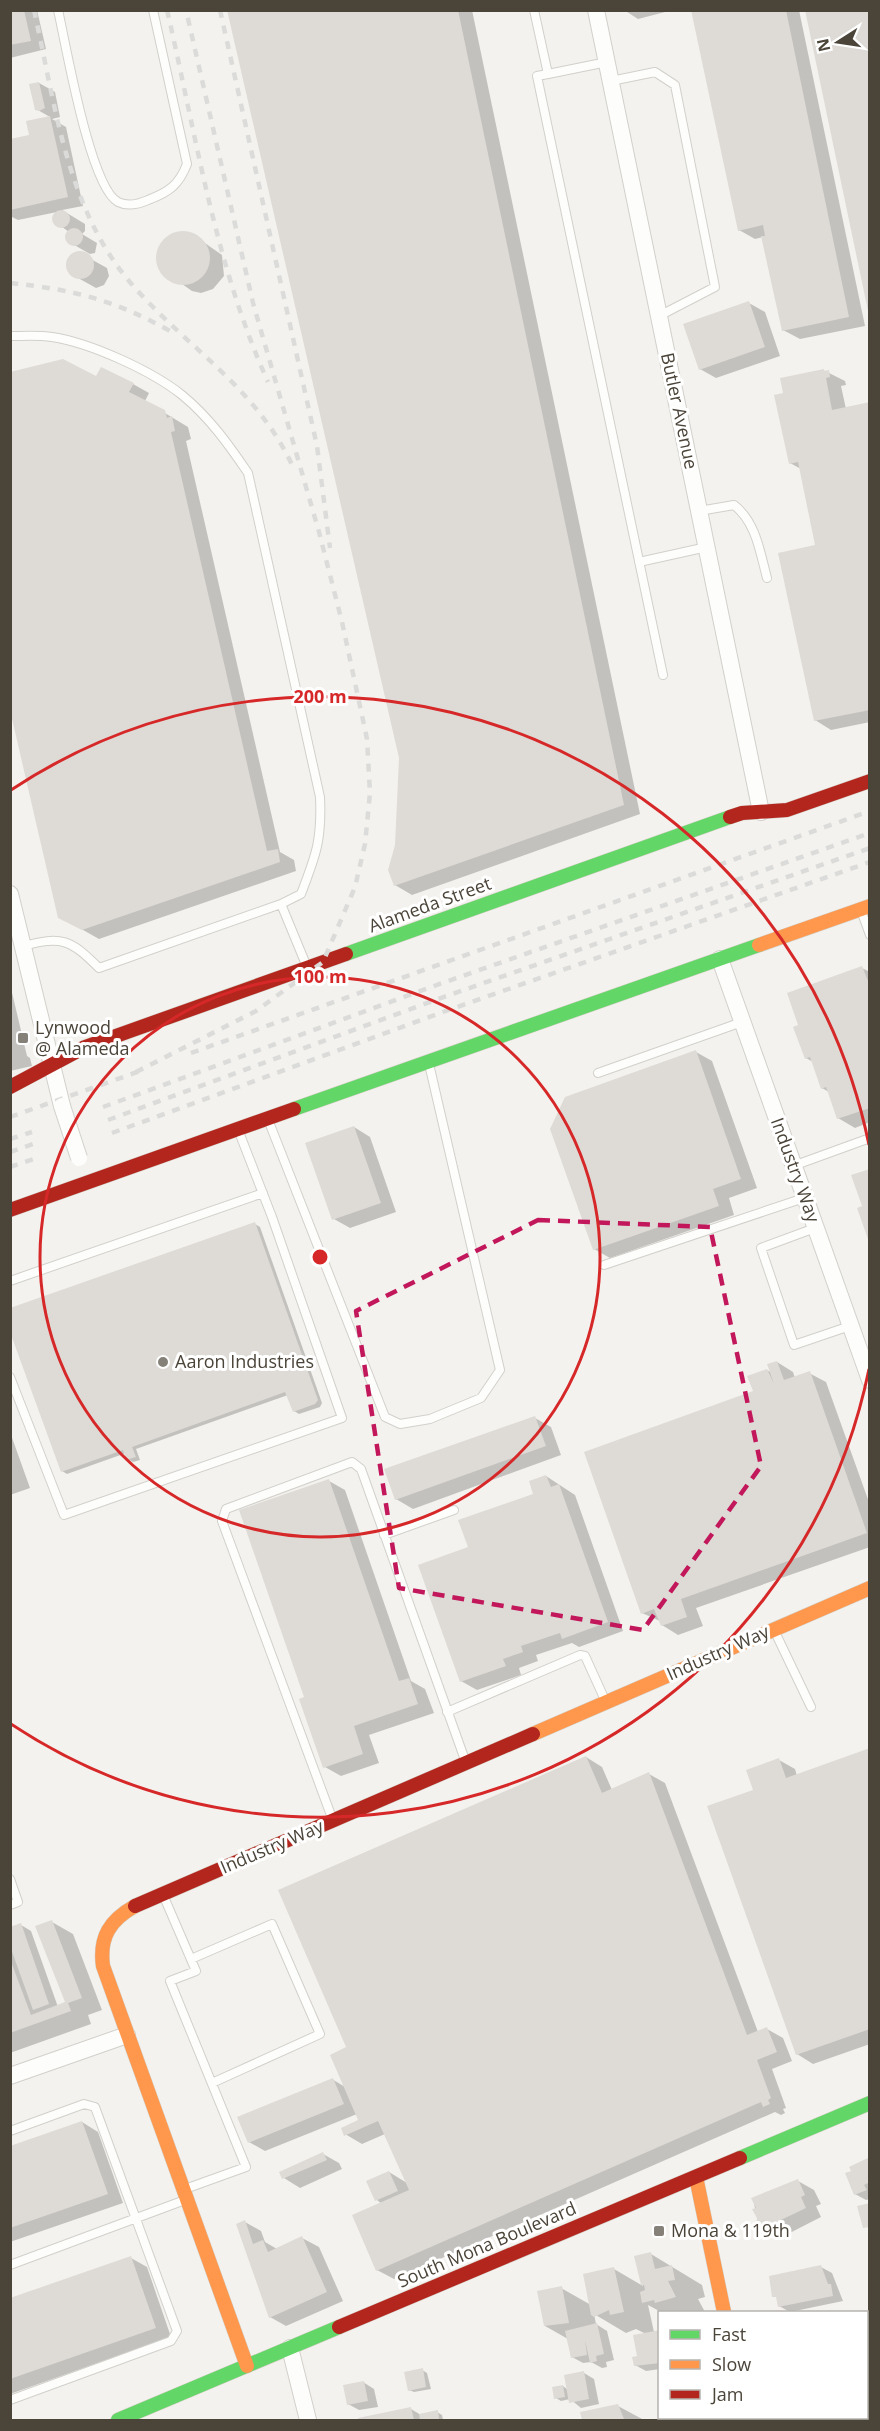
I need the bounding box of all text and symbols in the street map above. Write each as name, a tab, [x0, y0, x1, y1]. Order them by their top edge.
north arrow	[808, 12, 868, 72]
text: N	[811, 36, 835, 54]
street label: Butler Avenue	[656, 350, 704, 471]
text: 200 m	[293, 684, 347, 708]
street label: Alameda Street	[365, 871, 494, 937]
text: 100 m	[293, 964, 347, 988]
place label: Lynwood @ Alameda	[35, 1015, 130, 1060]
marker: Lynwood @ Alameda	[16, 1031, 30, 1045]
street label: Industry Way	[766, 1114, 826, 1226]
centre of rings	[310, 1247, 330, 1267]
place label: Aaron Industries	[175, 1349, 314, 1373]
marker: Aaron Industries	[156, 1355, 170, 1369]
street label: Industry Way	[663, 1618, 774, 1685]
street label: Industry Way	[216, 1813, 328, 1879]
street label: South Mona Boulevard	[393, 2195, 580, 2293]
place label: Mona & 119th	[671, 2218, 790, 2242]
marker: Mona & 119th	[652, 2224, 666, 2238]
legend	[658, 2311, 868, 2419]
text: Fast	[712, 2322, 746, 2346]
text: Slow	[712, 2352, 751, 2376]
text: Jam	[710, 2382, 744, 2406]

